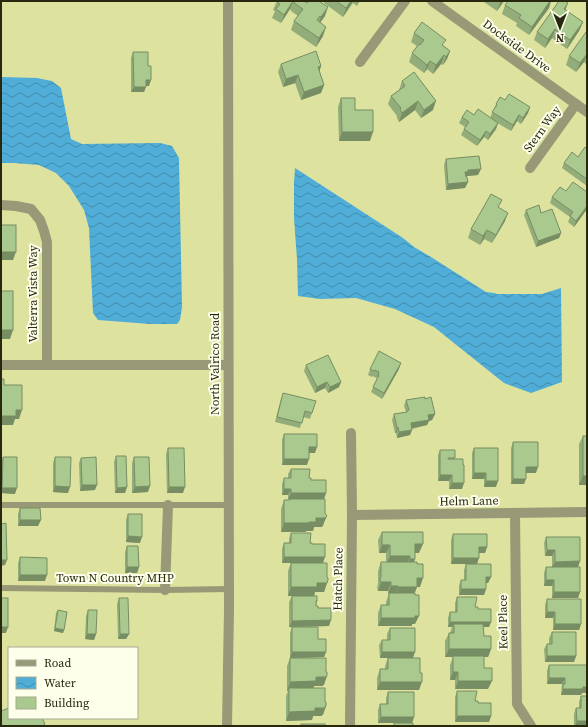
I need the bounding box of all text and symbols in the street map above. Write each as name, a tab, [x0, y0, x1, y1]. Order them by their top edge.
north arrow	[540, 8, 580, 48]
street label: Dockside Drive	[480, 16, 554, 76]
text: N	[556, 30, 564, 45]
street label: Stern Way	[520, 102, 565, 155]
street label: Valterra Vista Way	[25, 245, 41, 343]
street label: North Valrico Road	[207, 313, 223, 415]
street label: Helm Lane	[439, 492, 499, 510]
street label: Hatch Place	[329, 547, 347, 611]
street label: Town N Country MHP	[56, 570, 174, 586]
street label: Keel Place	[495, 594, 511, 650]
legend	[8, 647, 138, 719]
text: Road	[44, 655, 71, 671]
text: Water	[44, 675, 76, 691]
text: Building	[44, 695, 89, 711]

